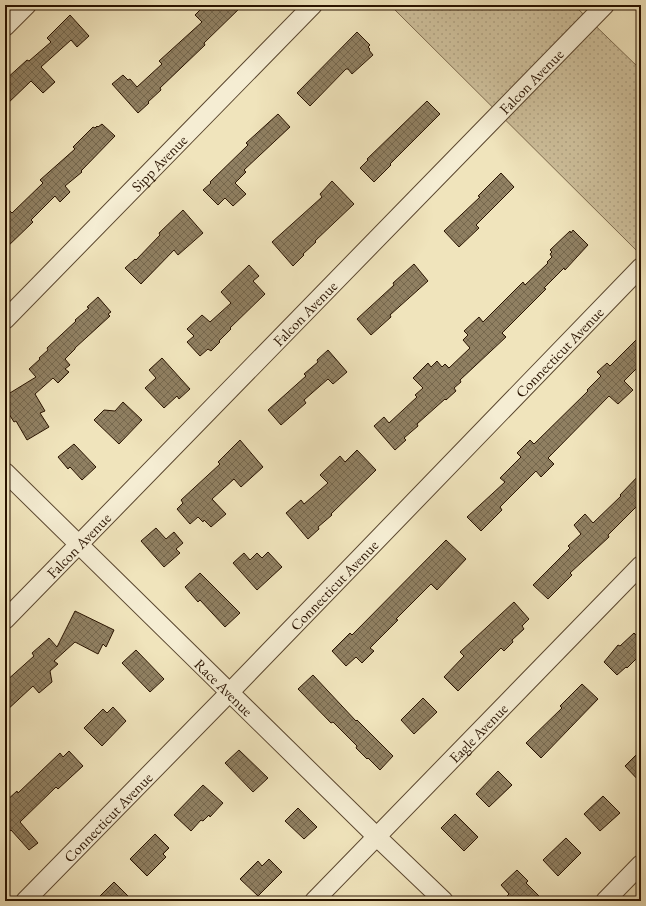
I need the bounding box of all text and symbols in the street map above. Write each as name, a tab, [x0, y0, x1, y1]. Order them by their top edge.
street label: Falcon Avenue	[495, 44, 567, 118]
street label: Sipp Avenue	[127, 130, 191, 195]
street label: Falcon Avenue	[268, 276, 341, 350]
street label: Connecticut Avenue	[511, 302, 607, 401]
street label: Falcon Avenue	[42, 508, 115, 582]
street label: Connecticut Avenue	[286, 535, 382, 634]
street label: Race Avenue	[191, 654, 257, 720]
street label: Eagle Avenue	[445, 699, 511, 767]
street label: Connecticut Avenue	[59, 768, 156, 866]

